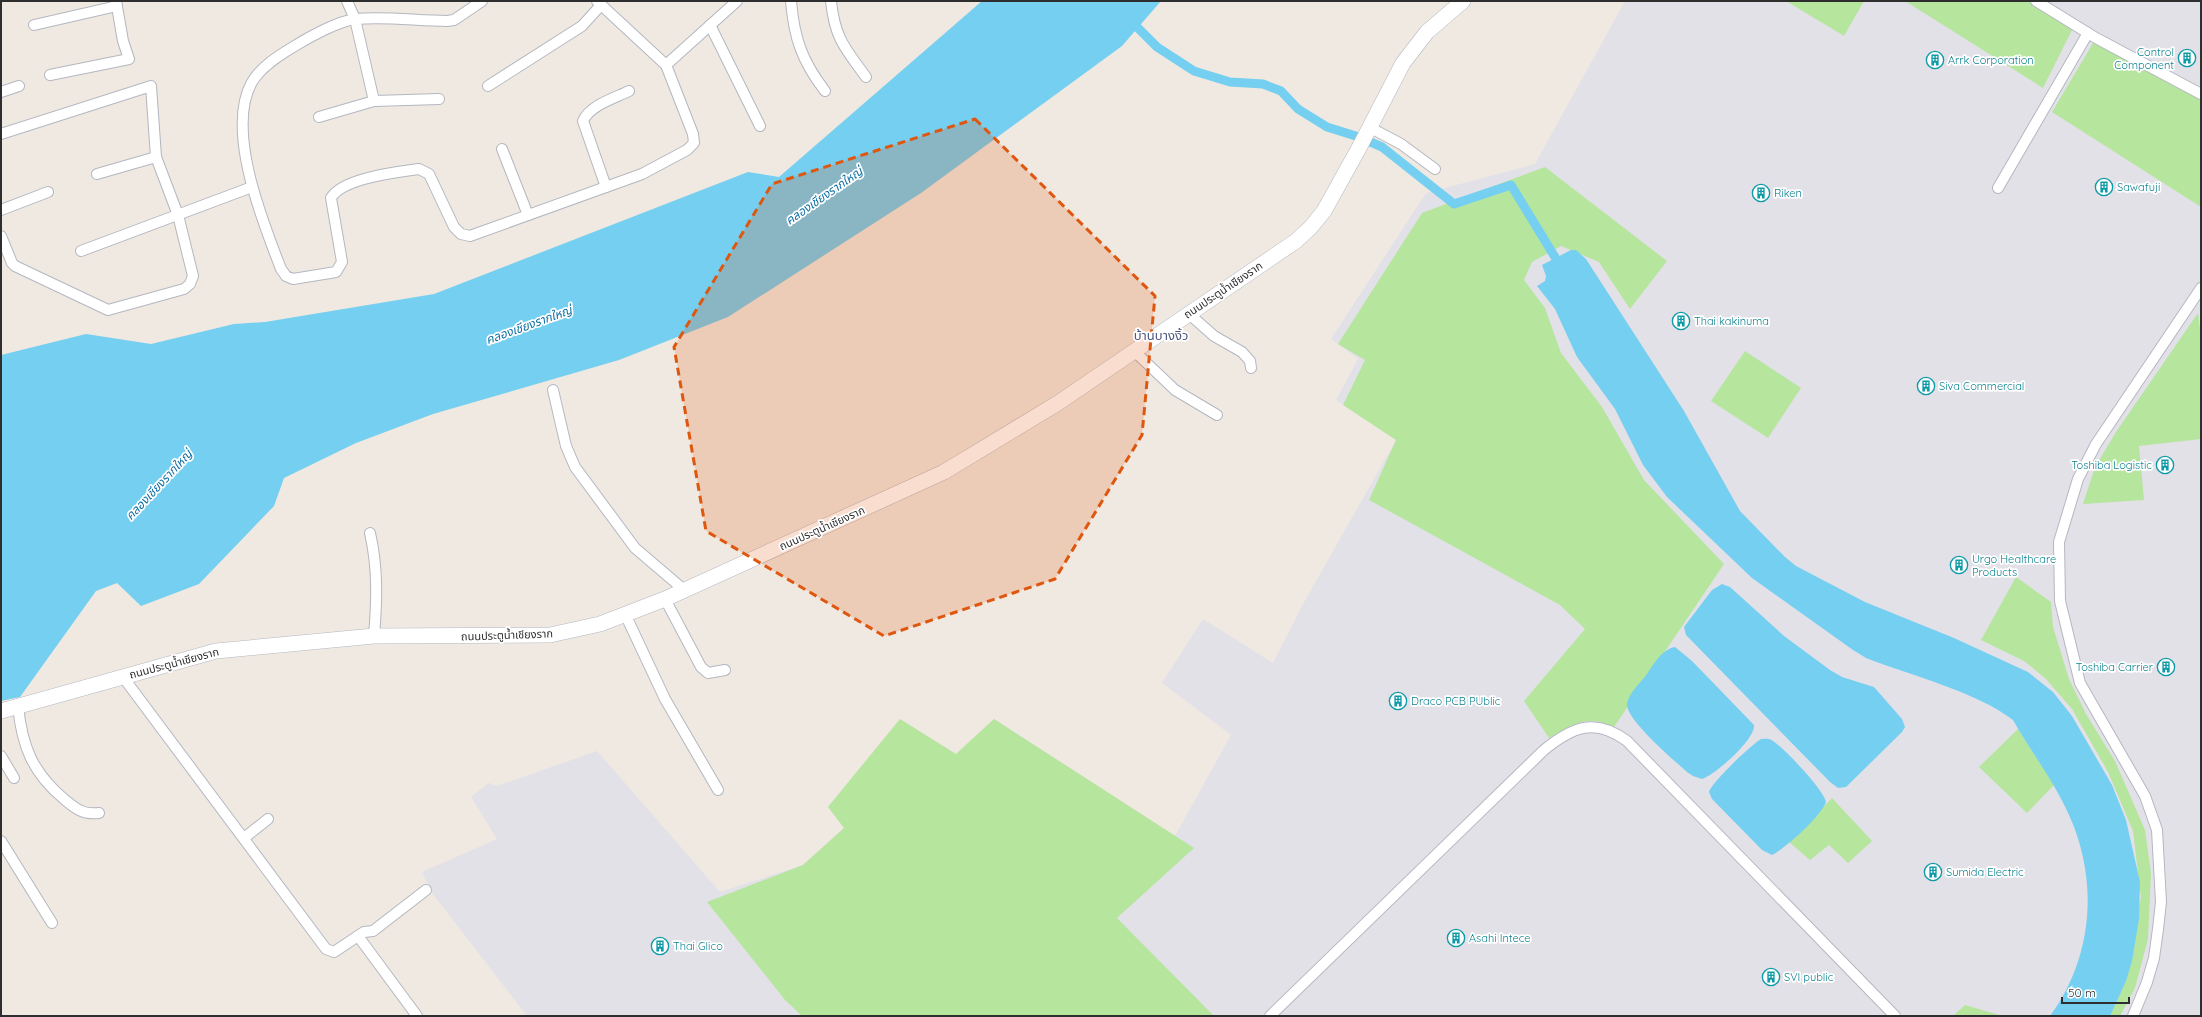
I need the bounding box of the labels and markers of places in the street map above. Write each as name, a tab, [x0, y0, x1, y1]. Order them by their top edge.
place label: Control Component	[2114, 45, 2174, 72]
building icon: Control Component	[2177, 48, 2197, 68]
building icon: Arrk Corporation	[1925, 50, 1945, 70]
place label: Arrk Corporation	[1948, 53, 2034, 67]
building icon: Sawafuji	[2094, 177, 2114, 197]
place label: Sawafuji	[2117, 180, 2160, 194]
building icon: Riken	[1751, 183, 1771, 203]
place label: Riken	[1774, 186, 1802, 200]
building icon: Thai kakinuma	[1671, 311, 1691, 331]
place label: Thai kakinuma	[1694, 314, 1769, 328]
building icon: Siva Commercial	[1916, 376, 1936, 396]
place label: Siva Commercial	[1939, 379, 2024, 393]
building icon: Toshiba Logistic	[2155, 455, 2175, 475]
place label: Toshiba Logistic	[2071, 458, 2152, 472]
place label: Urgo Healthcare Products	[1972, 552, 2056, 579]
building icon: Urgo Healthcare Products	[1949, 555, 1969, 575]
building icon: Toshiba Carrier	[2156, 657, 2176, 677]
place label: Toshiba Carrier	[2076, 660, 2154, 674]
building icon: Draco PCB PUblic	[1388, 691, 1408, 711]
place label: Draco PCB PUblic	[1411, 694, 1501, 708]
building icon: Sumida Electric	[1923, 862, 1943, 882]
place label: Sumida Electric	[1946, 865, 2024, 879]
building icon: Asahi Intece	[1446, 928, 1466, 948]
place label: Asahi Intece	[1469, 931, 1531, 945]
building icon: Thai Glico	[650, 936, 670, 956]
place label: Thai Glico	[673, 939, 723, 953]
building icon: SVI public	[1761, 967, 1781, 987]
place label: SVI public	[1784, 970, 1834, 984]

